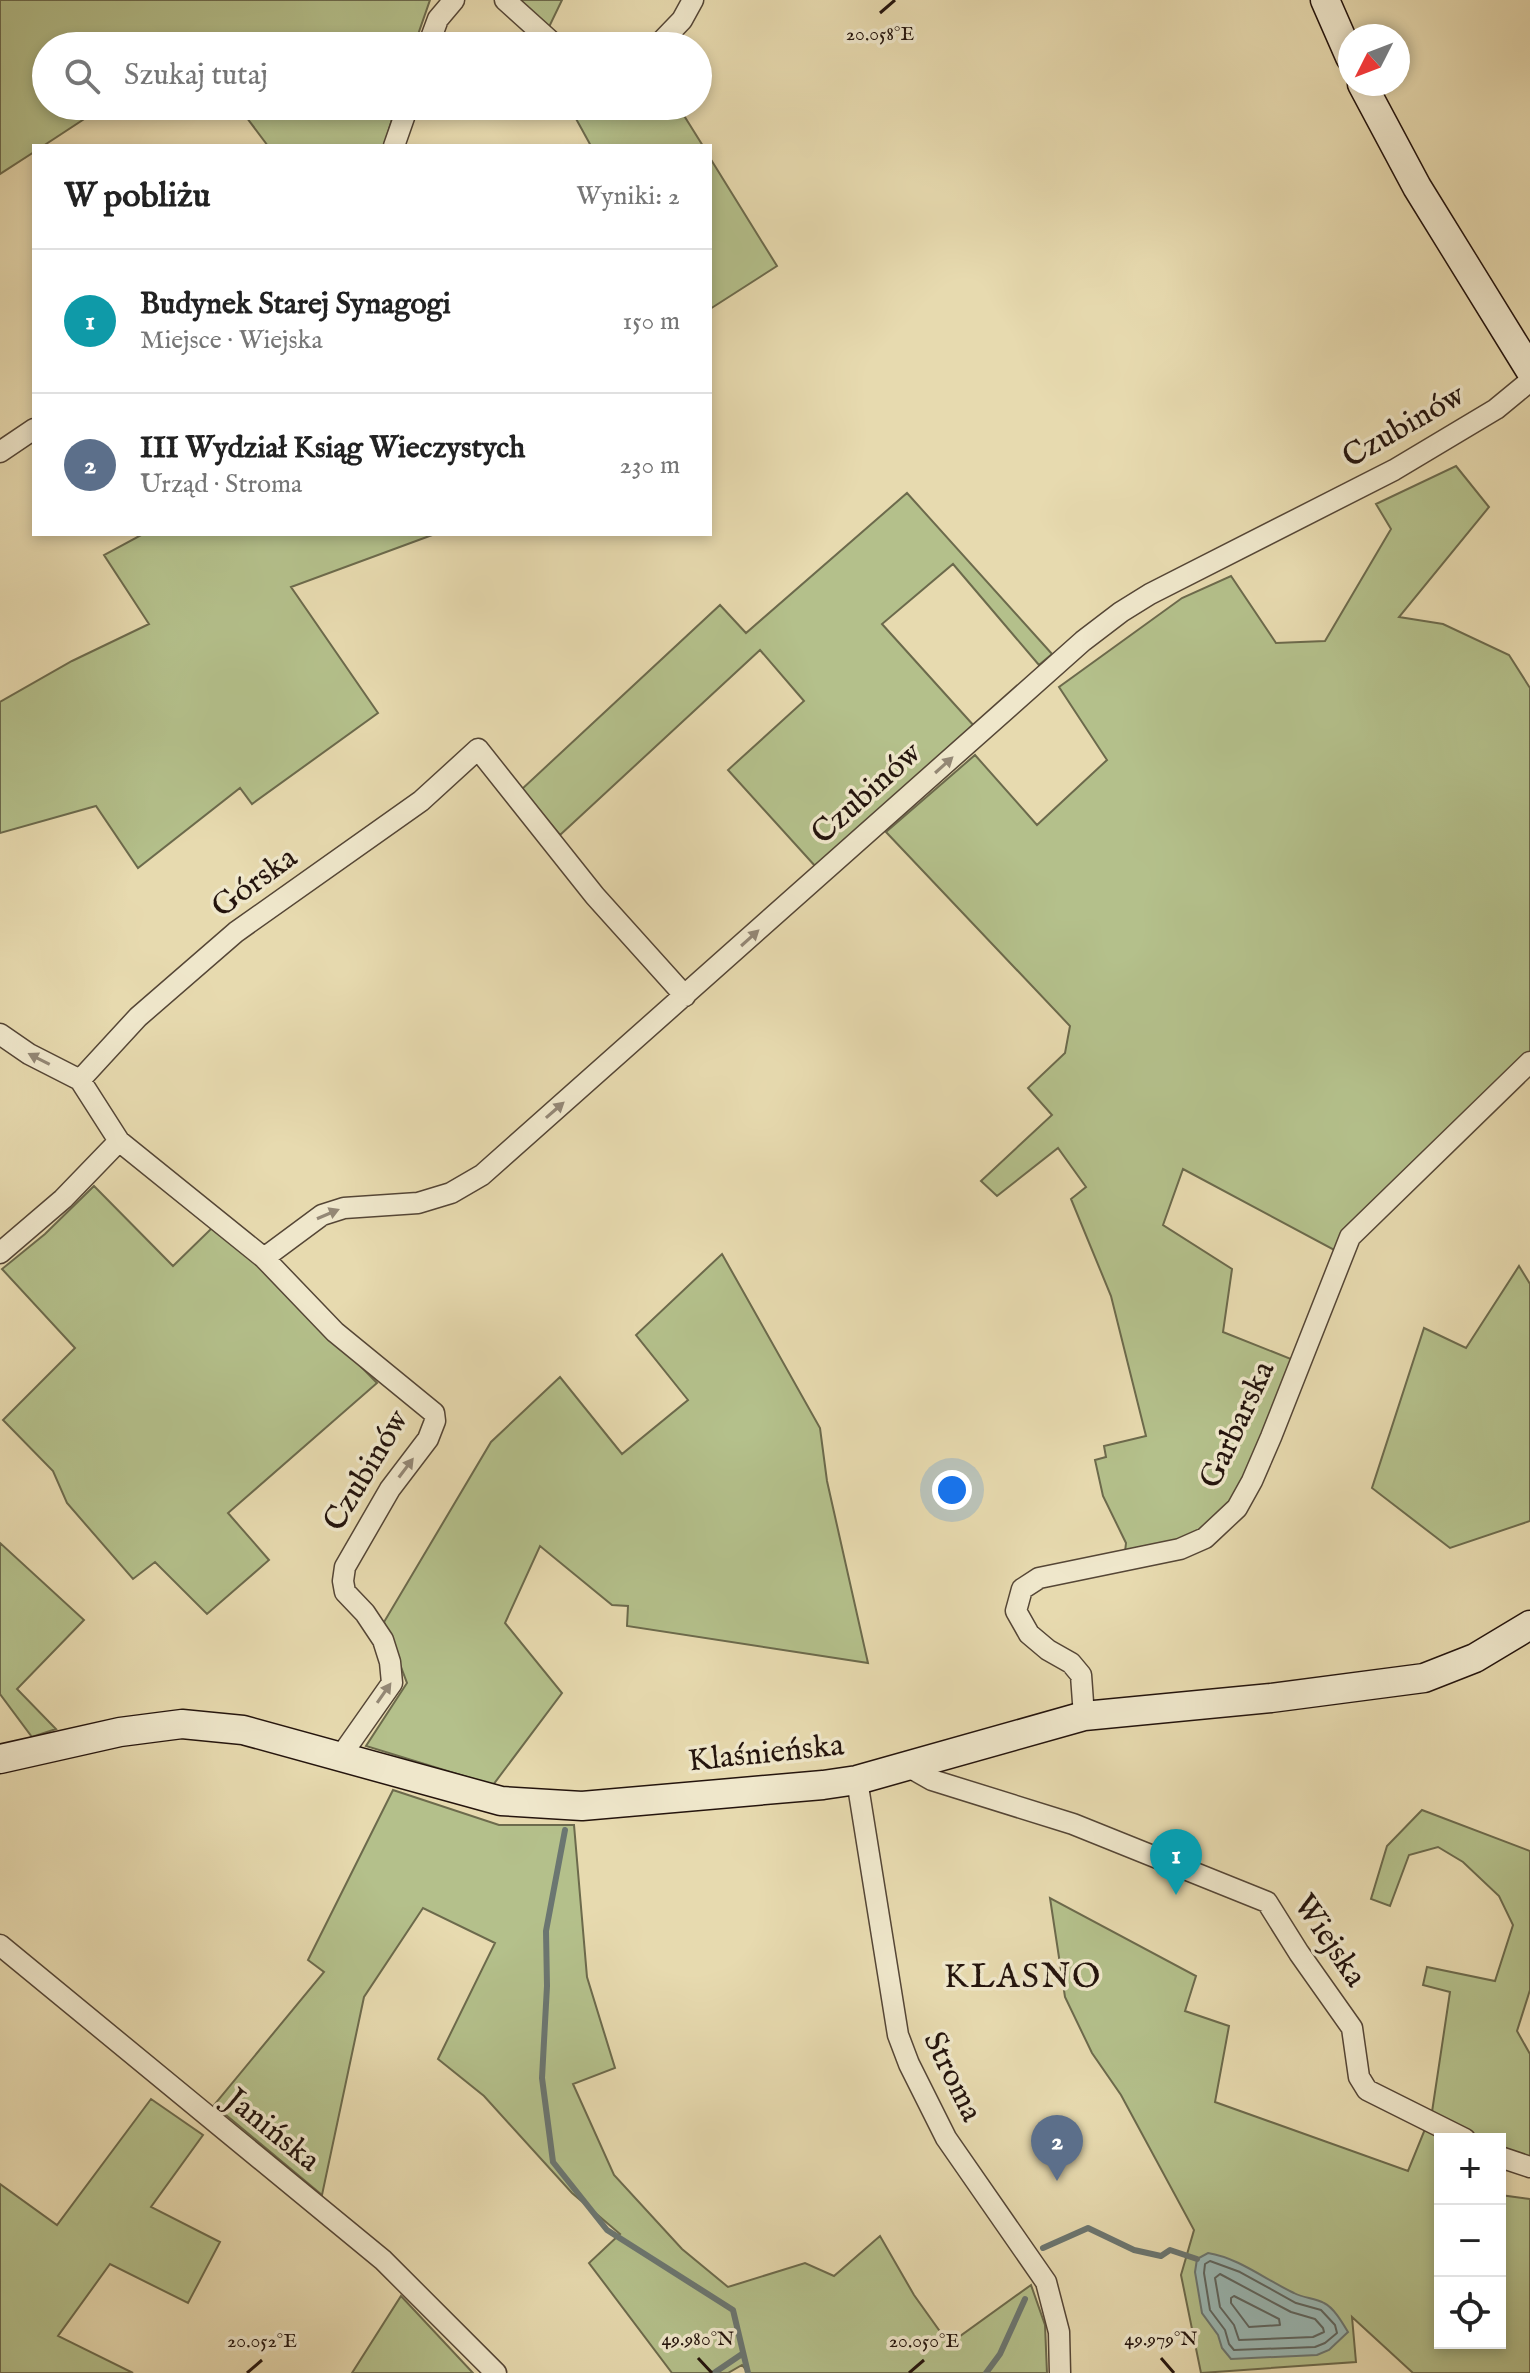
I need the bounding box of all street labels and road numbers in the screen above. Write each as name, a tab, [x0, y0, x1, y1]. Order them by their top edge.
street label: Czubinów	[1335, 375, 1473, 478]
street label: Czubinów	[803, 733, 931, 854]
street label: Górska	[204, 838, 306, 928]
street label: Garbarska	[1191, 1355, 1285, 1495]
street label: Czubinów	[315, 1402, 420, 1539]
street label: Klaśnieńska	[686, 1725, 846, 1783]
street label: Wiejska	[1283, 1887, 1375, 1995]
street label: Stroma	[913, 2025, 991, 2129]
street label: Janińska	[214, 2078, 328, 2182]

